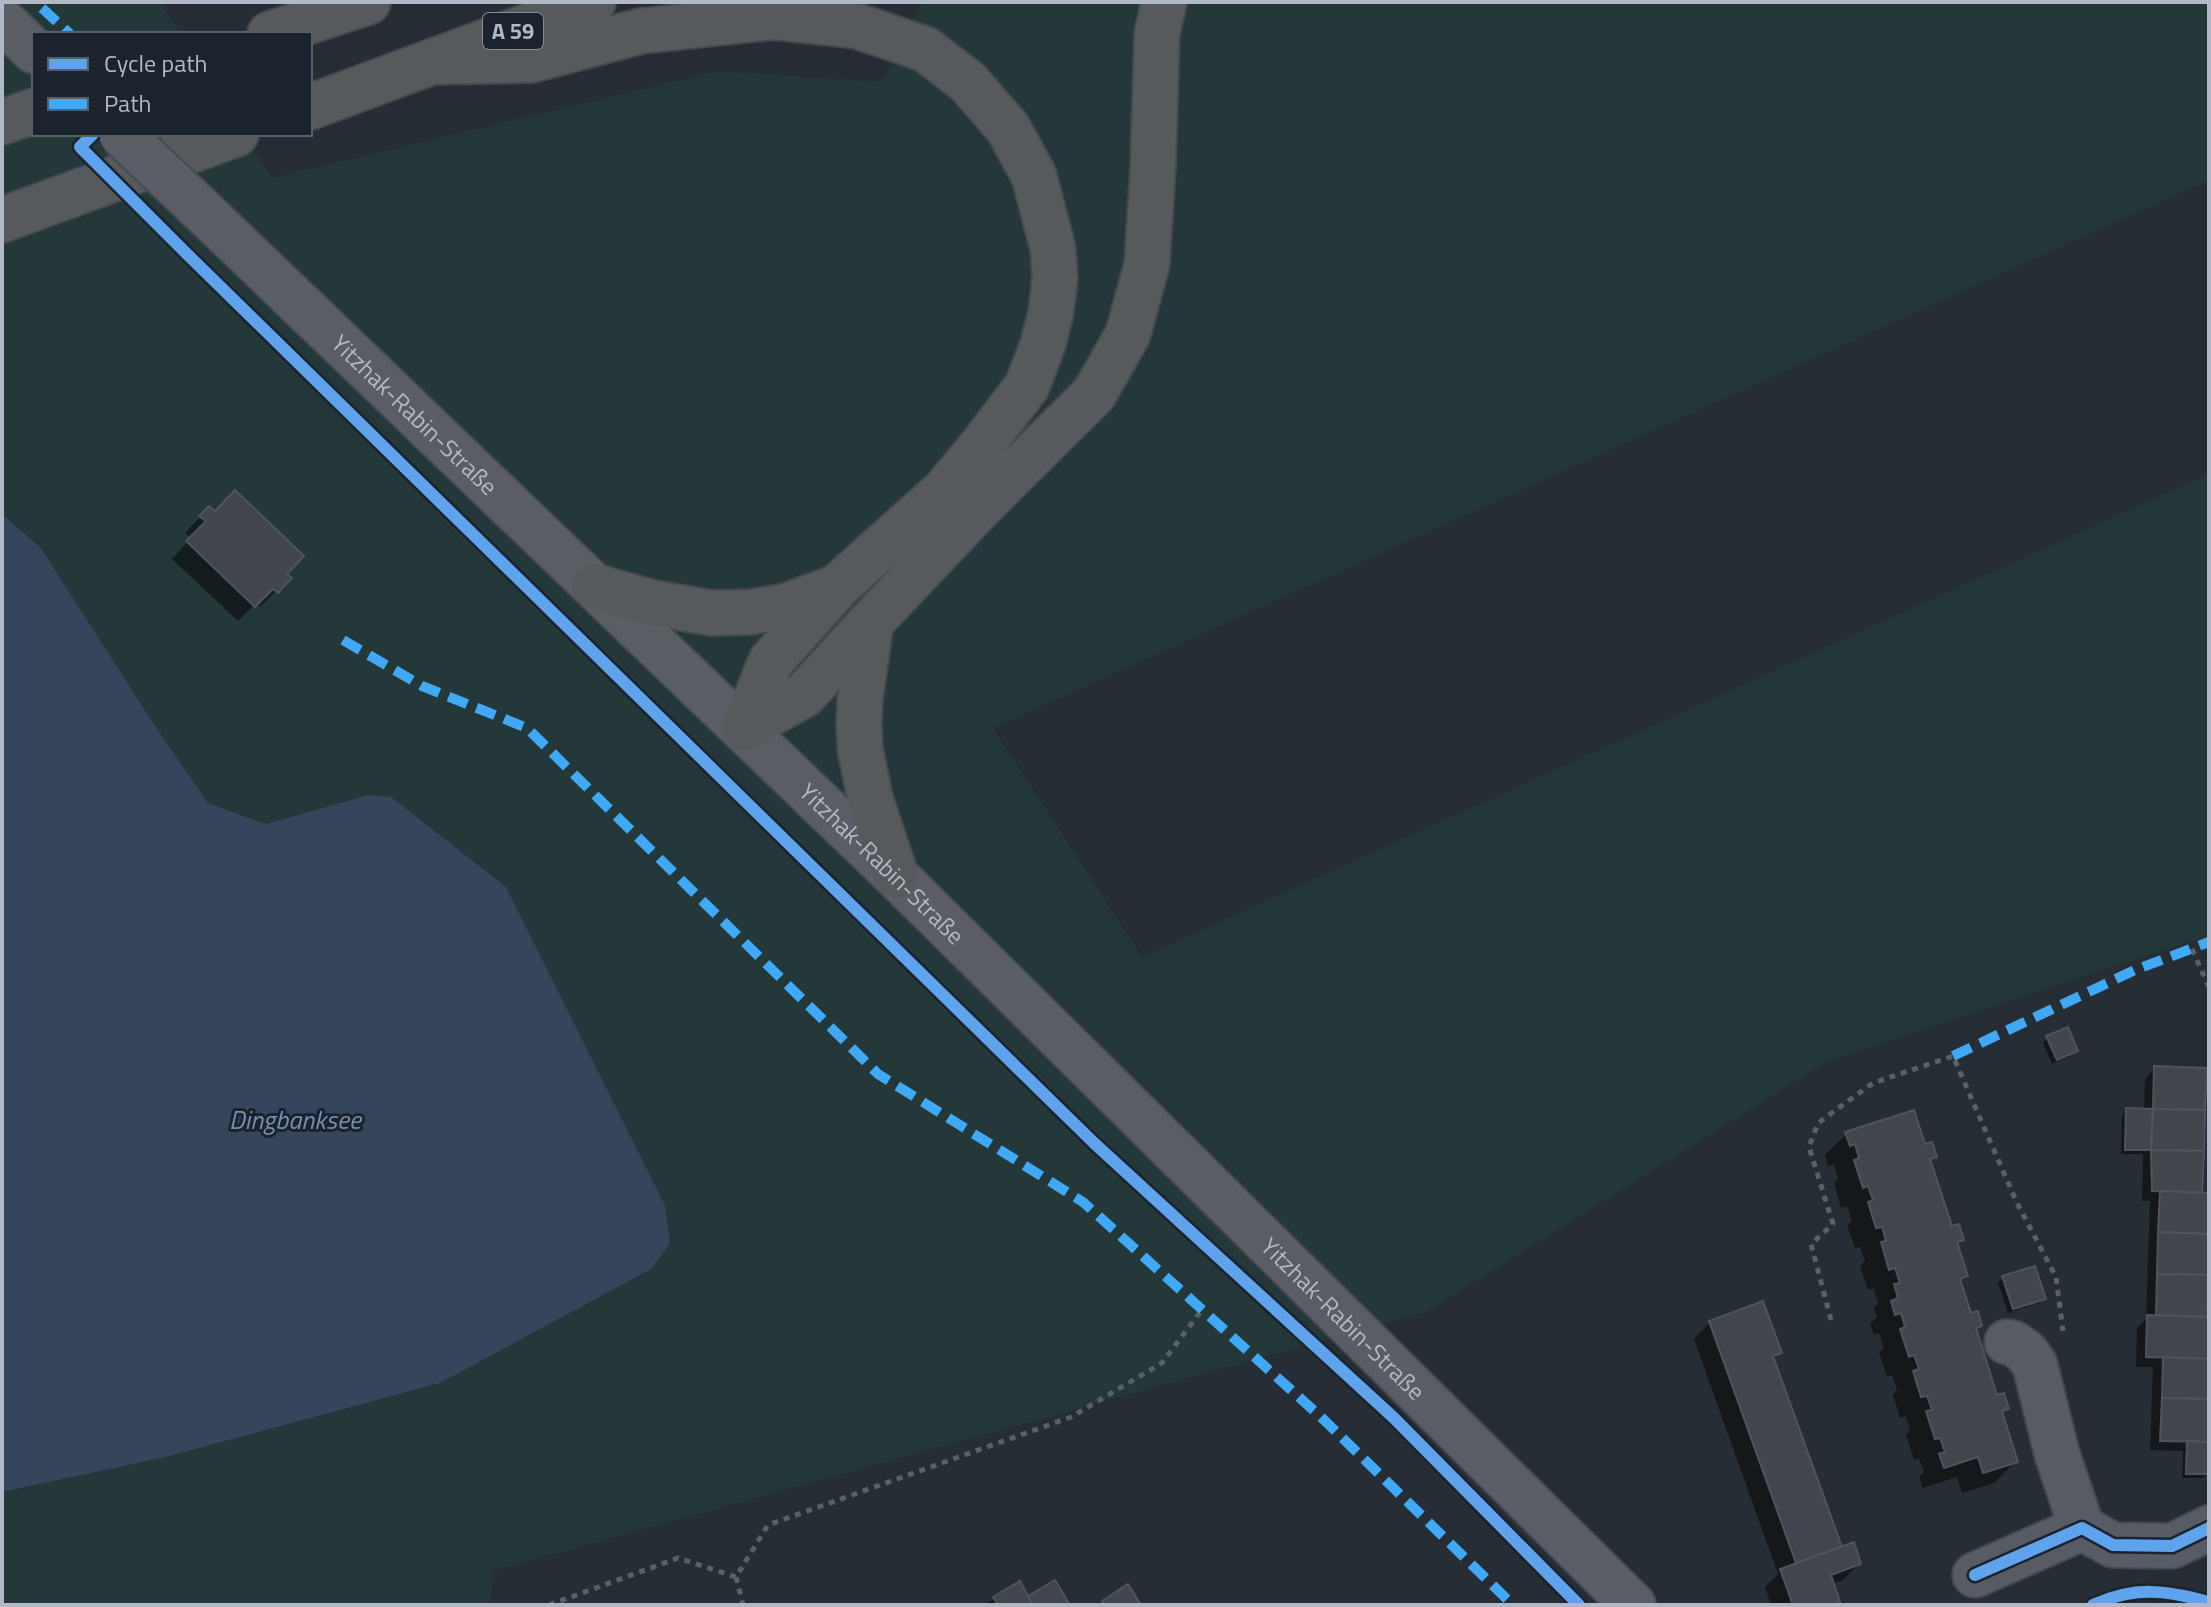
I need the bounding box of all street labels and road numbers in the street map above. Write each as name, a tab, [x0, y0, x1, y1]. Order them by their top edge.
road number: A 59	[483, 13, 543, 49]
street label: Yitzhak-Rabin-Straße	[324, 326, 506, 503]
street label: Yitzhak-Rabin-Straße	[791, 774, 973, 952]
street label: Yitzhak-Rabin-Straße	[1253, 1229, 1434, 1408]

